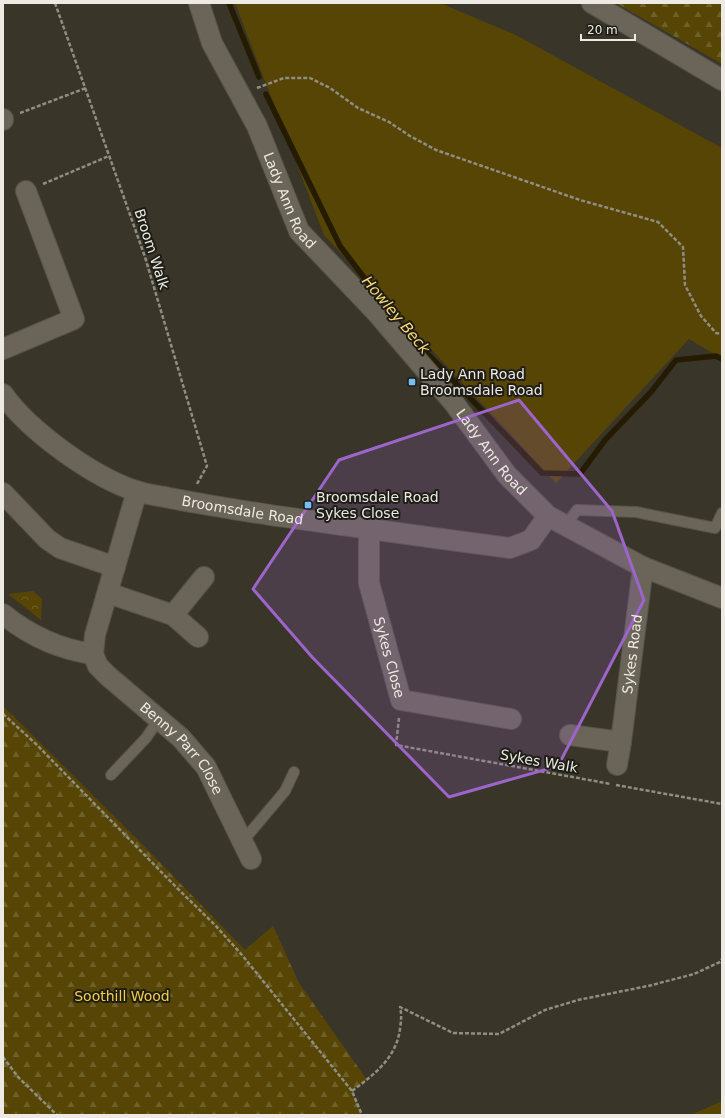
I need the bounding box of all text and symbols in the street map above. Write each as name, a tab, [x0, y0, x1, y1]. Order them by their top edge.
scale bar	[581, 16, 635, 42]
text: 20 m	[587, 23, 618, 37]
street label: Lady Ann Road	[260, 150, 319, 252]
street label: Broom Walk	[131, 207, 173, 292]
water label: Howley Beck	[358, 272, 435, 359]
place label: Lady Ann Road Broomsdale Road	[420, 366, 543, 398]
marker: Lady Ann Road Broomsdale Road	[407, 377, 417, 387]
street label: Lady Ann Road	[453, 406, 530, 498]
place label: Broomsdale Road Sykes Close	[316, 489, 439, 521]
street label: Broomsdale Road	[180, 492, 304, 528]
marker: Broomsdale Road Sykes Close	[303, 500, 313, 510]
street label: Sykes Road	[619, 613, 645, 695]
street label: Sykes Close	[371, 615, 408, 700]
street label: Benny Parr Close	[137, 699, 226, 797]
street label: Sykes Walk	[499, 746, 580, 776]
park label: Soothill Wood	[74, 988, 170, 1004]

